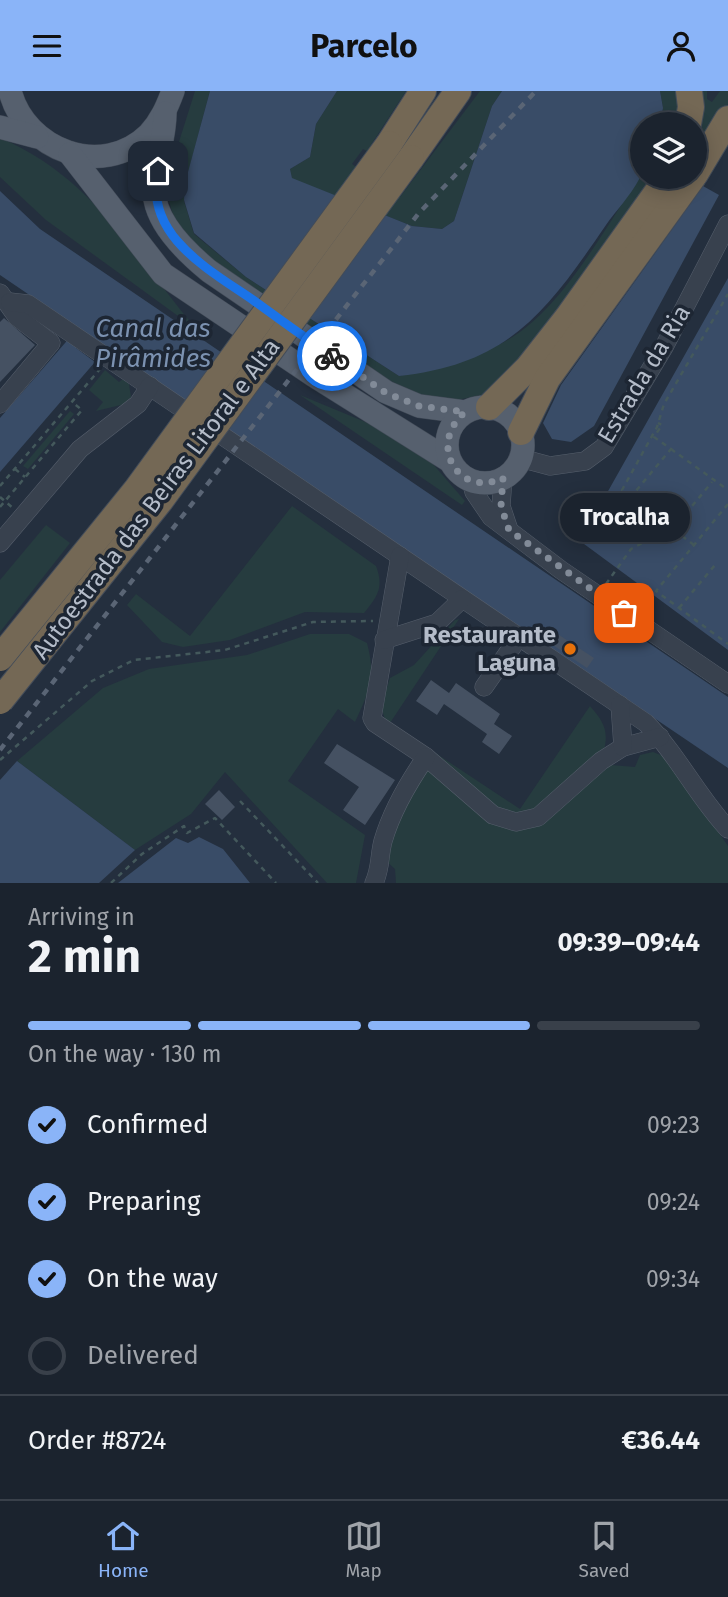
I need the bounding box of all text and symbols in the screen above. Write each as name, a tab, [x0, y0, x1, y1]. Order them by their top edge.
icon: menu	[28, 27, 66, 65]
text: Parcelo	[310, 27, 418, 65]
icon: person	[662, 27, 700, 65]
map controls	[630, 112, 707, 189]
button: layers	[630, 112, 707, 189]
pin	[128, 141, 188, 201]
icon: home	[139, 152, 177, 190]
street label: Estrada da Ria	[592, 300, 696, 448]
water label: Canal das Pirâmides	[95, 313, 211, 374]
courier	[297, 321, 367, 391]
street label: Autoestrada das Beiras Litoral e Alta	[26, 333, 286, 665]
icon: bike	[313, 337, 351, 375]
callout: Trocalha	[559, 494, 689, 543]
text: Trocalha	[580, 503, 670, 531]
pin	[594, 583, 654, 643]
icon: bag	[605, 594, 643, 632]
place label: Restaurante Laguna	[423, 621, 556, 677]
marker: Restaurante Laguna	[562, 641, 578, 657]
text: Arriving in	[28, 903, 135, 931]
text: 09:39–09:44	[558, 927, 700, 958]
text: 2 min	[28, 929, 141, 984]
text: On the way · 130 m	[28, 1040, 221, 1068]
icon: check	[28, 1106, 66, 1144]
text: Confirmed	[87, 1109, 208, 1140]
text: 09:23	[647, 1111, 700, 1139]
icon: check	[28, 1183, 66, 1221]
text: Preparing	[87, 1186, 200, 1217]
text: 09:24	[647, 1188, 700, 1216]
icon: check	[28, 1260, 66, 1298]
text: On the way	[87, 1263, 218, 1294]
text: 09:34	[646, 1265, 700, 1293]
text: Delivered	[87, 1340, 199, 1371]
text: Order #8724	[28, 1425, 166, 1456]
text: €36.44	[621, 1425, 700, 1456]
tab: Home	[98, 1517, 149, 1582]
tab: Map	[345, 1517, 383, 1582]
tab: Saved	[579, 1517, 630, 1582]

